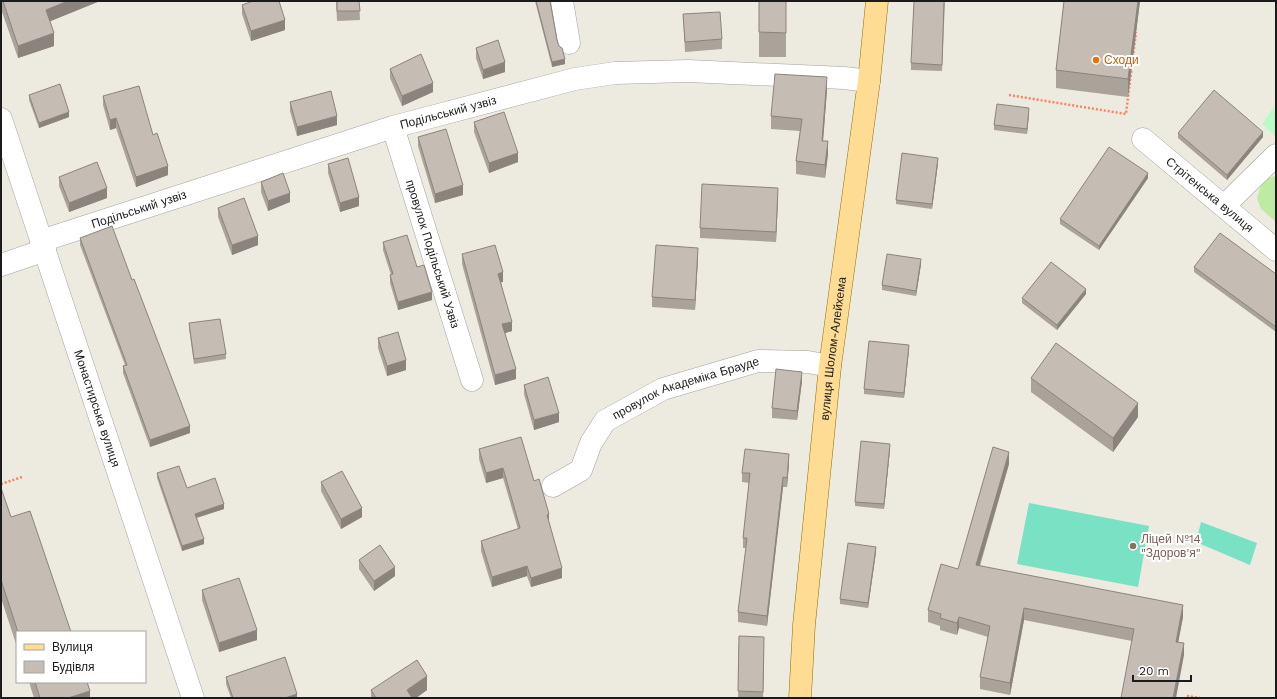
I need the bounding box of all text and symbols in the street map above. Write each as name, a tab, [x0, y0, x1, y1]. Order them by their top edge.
place label: Сходи	[1104, 53, 1139, 67]
marker: Сходи	[1091, 55, 1101, 65]
street label: Подільський узвіз	[398, 93, 498, 132]
street label: Стрітенська вулиця	[1163, 154, 1256, 235]
street label: провулок Подільський Узвіз	[403, 178, 463, 330]
street label: Подільський узвіз	[90, 187, 189, 231]
street label: вулиця Шолом-Алейхема	[818, 276, 849, 421]
street label: Монастирська вулиця	[71, 348, 123, 469]
street label: провулок Академіка Брауде	[610, 354, 761, 422]
place label: Ліцей №14 "Здоров'я"	[1141, 532, 1201, 560]
marker: Ліцей №14 "Здоров'я"	[1128, 541, 1138, 551]
legend	[16, 631, 146, 683]
text: Вулиця	[52, 640, 93, 654]
scale bar	[1133, 657, 1191, 683]
text: Будівля	[52, 660, 94, 674]
text: 20 m	[1139, 664, 1169, 678]

